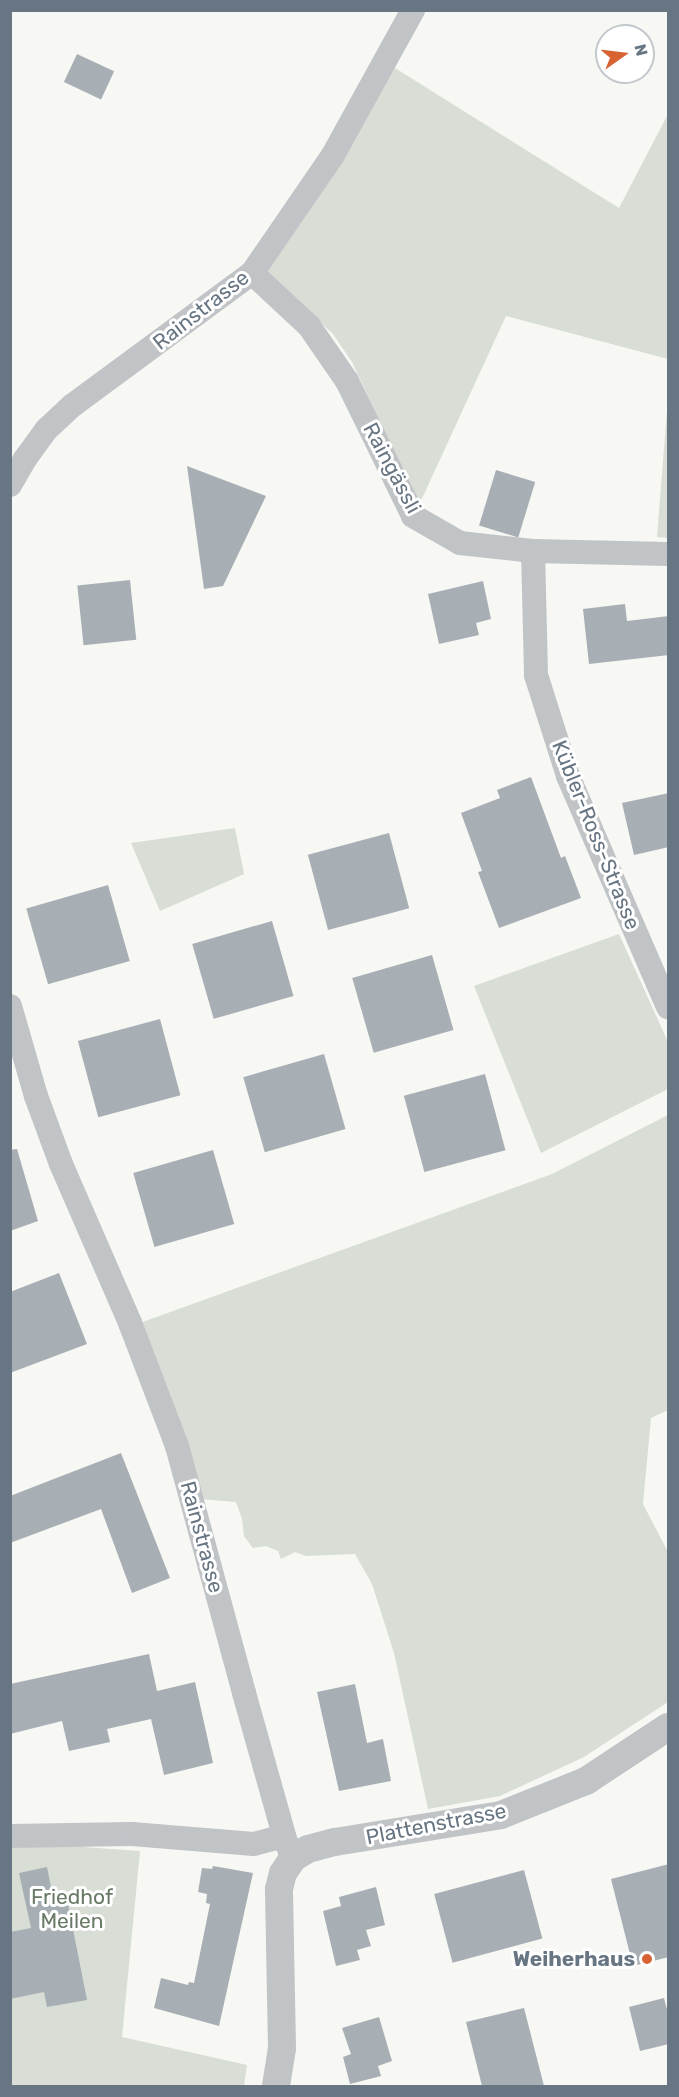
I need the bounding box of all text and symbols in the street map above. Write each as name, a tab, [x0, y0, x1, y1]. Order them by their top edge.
north arrow	[595, 24, 655, 84]
text: N	[630, 42, 652, 58]
street label: Rainstrasse	[148, 265, 254, 355]
street label: Raingässli	[358, 418, 426, 518]
street label: Kübler-Ross-Strasse	[547, 737, 645, 933]
street label: Rainstrasse	[175, 1478, 229, 1596]
street label: Plattenstrasse	[364, 1798, 508, 1850]
park label: Friedhof Meilen	[31, 1884, 113, 1934]
place label: Weiherhaus	[513, 1946, 635, 1972]
marker: Weiherhaus	[640, 1952, 654, 1966]

